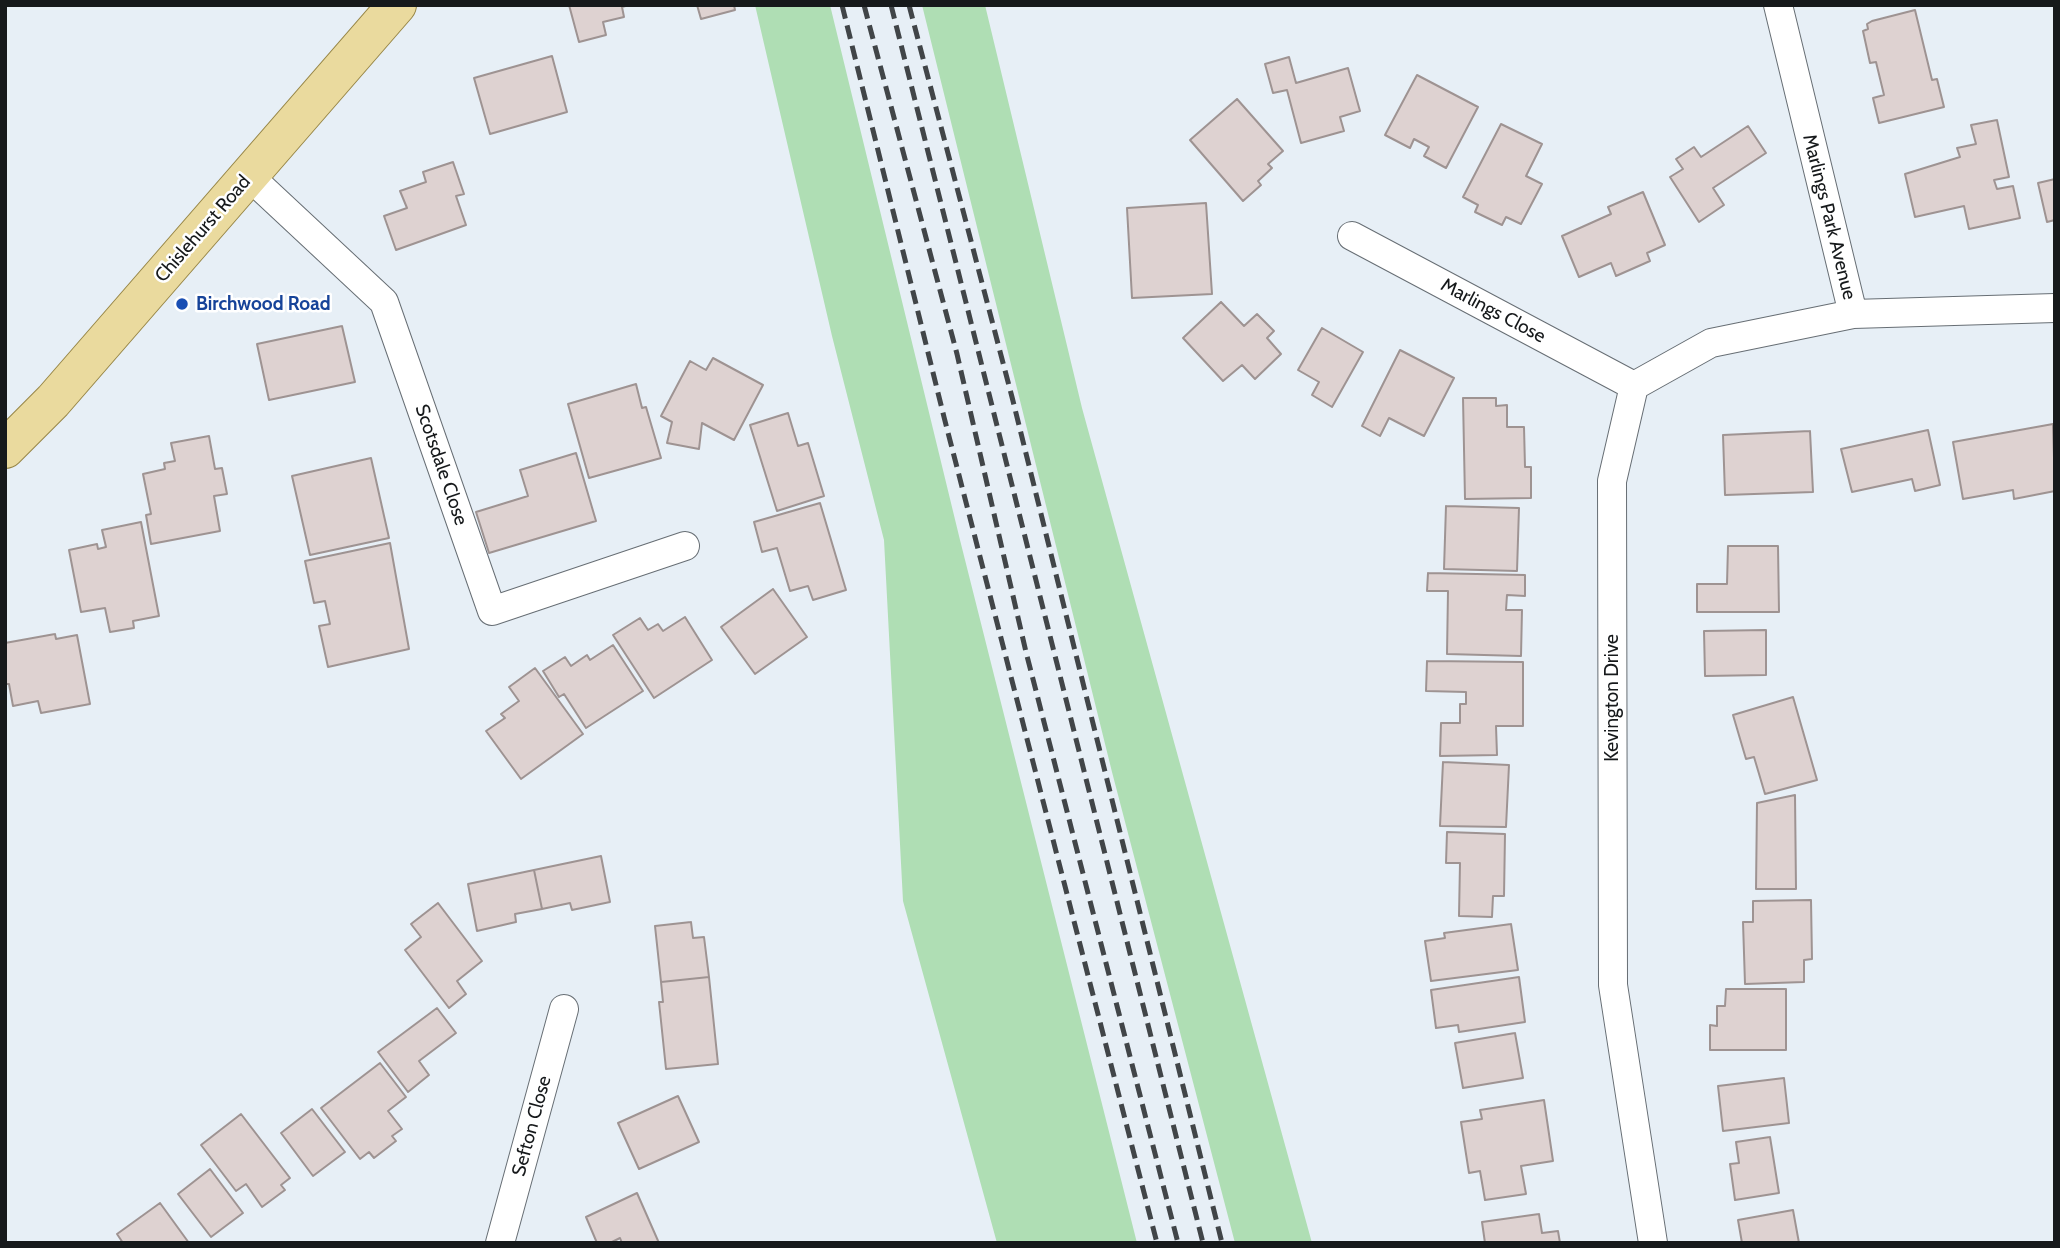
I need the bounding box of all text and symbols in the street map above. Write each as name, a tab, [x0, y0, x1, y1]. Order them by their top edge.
street label: Marlings Park Avenue	[1797, 132, 1861, 302]
street label: Chislehurst Road	[150, 171, 256, 287]
street label: Marlings Close	[1437, 274, 1549, 348]
place label: Birchwood Road	[196, 293, 331, 315]
marker: Birchwood Road	[174, 296, 190, 312]
street label: Scotsdale Close	[410, 402, 472, 528]
street label: Kevington Drive	[1601, 634, 1623, 762]
street label: Sefton Close	[508, 1073, 556, 1179]

